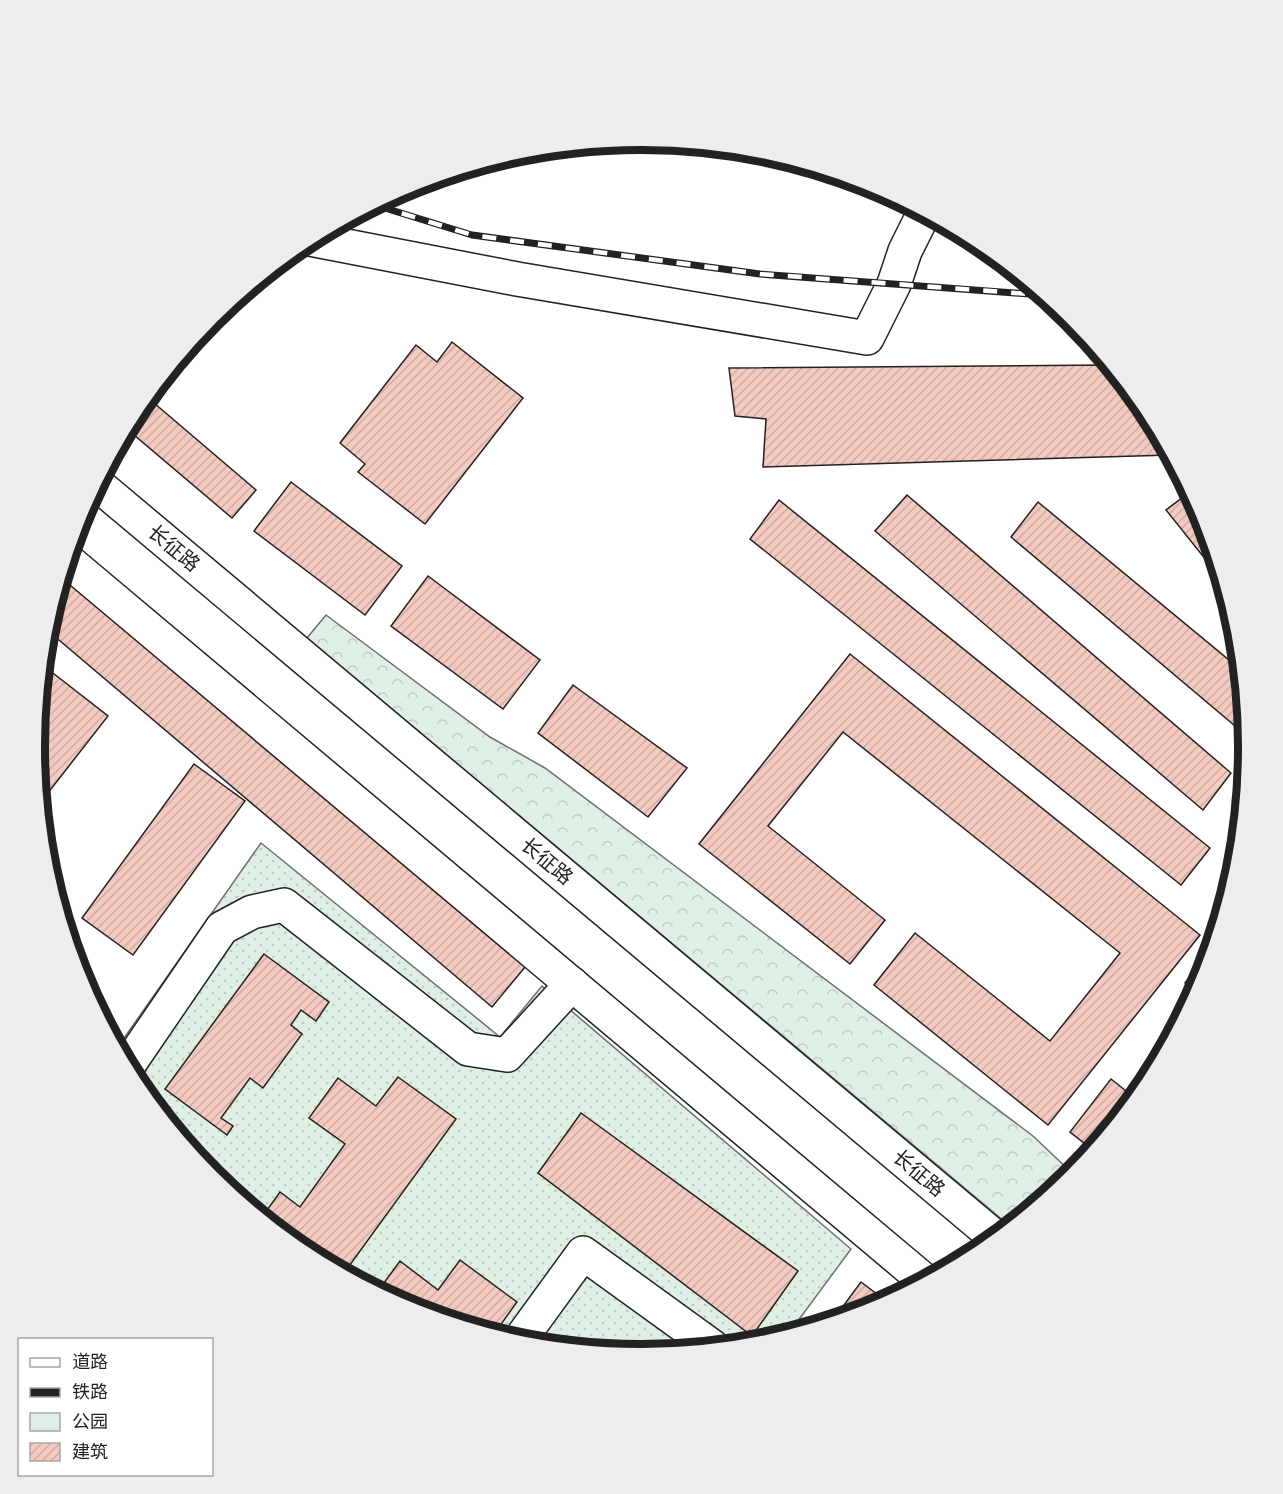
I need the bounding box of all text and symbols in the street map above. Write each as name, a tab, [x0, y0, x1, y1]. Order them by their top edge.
street label: 长征路	[142, 518, 206, 578]
street label: 长征路	[515, 831, 579, 891]
street label: 长征路	[887, 1143, 951, 1203]
legend	[18, 1338, 213, 1476]
text: 道路	[72, 1349, 108, 1374]
text: 铁路	[72, 1379, 108, 1404]
text: 公园	[72, 1409, 108, 1434]
text: 建筑	[72, 1439, 108, 1464]

